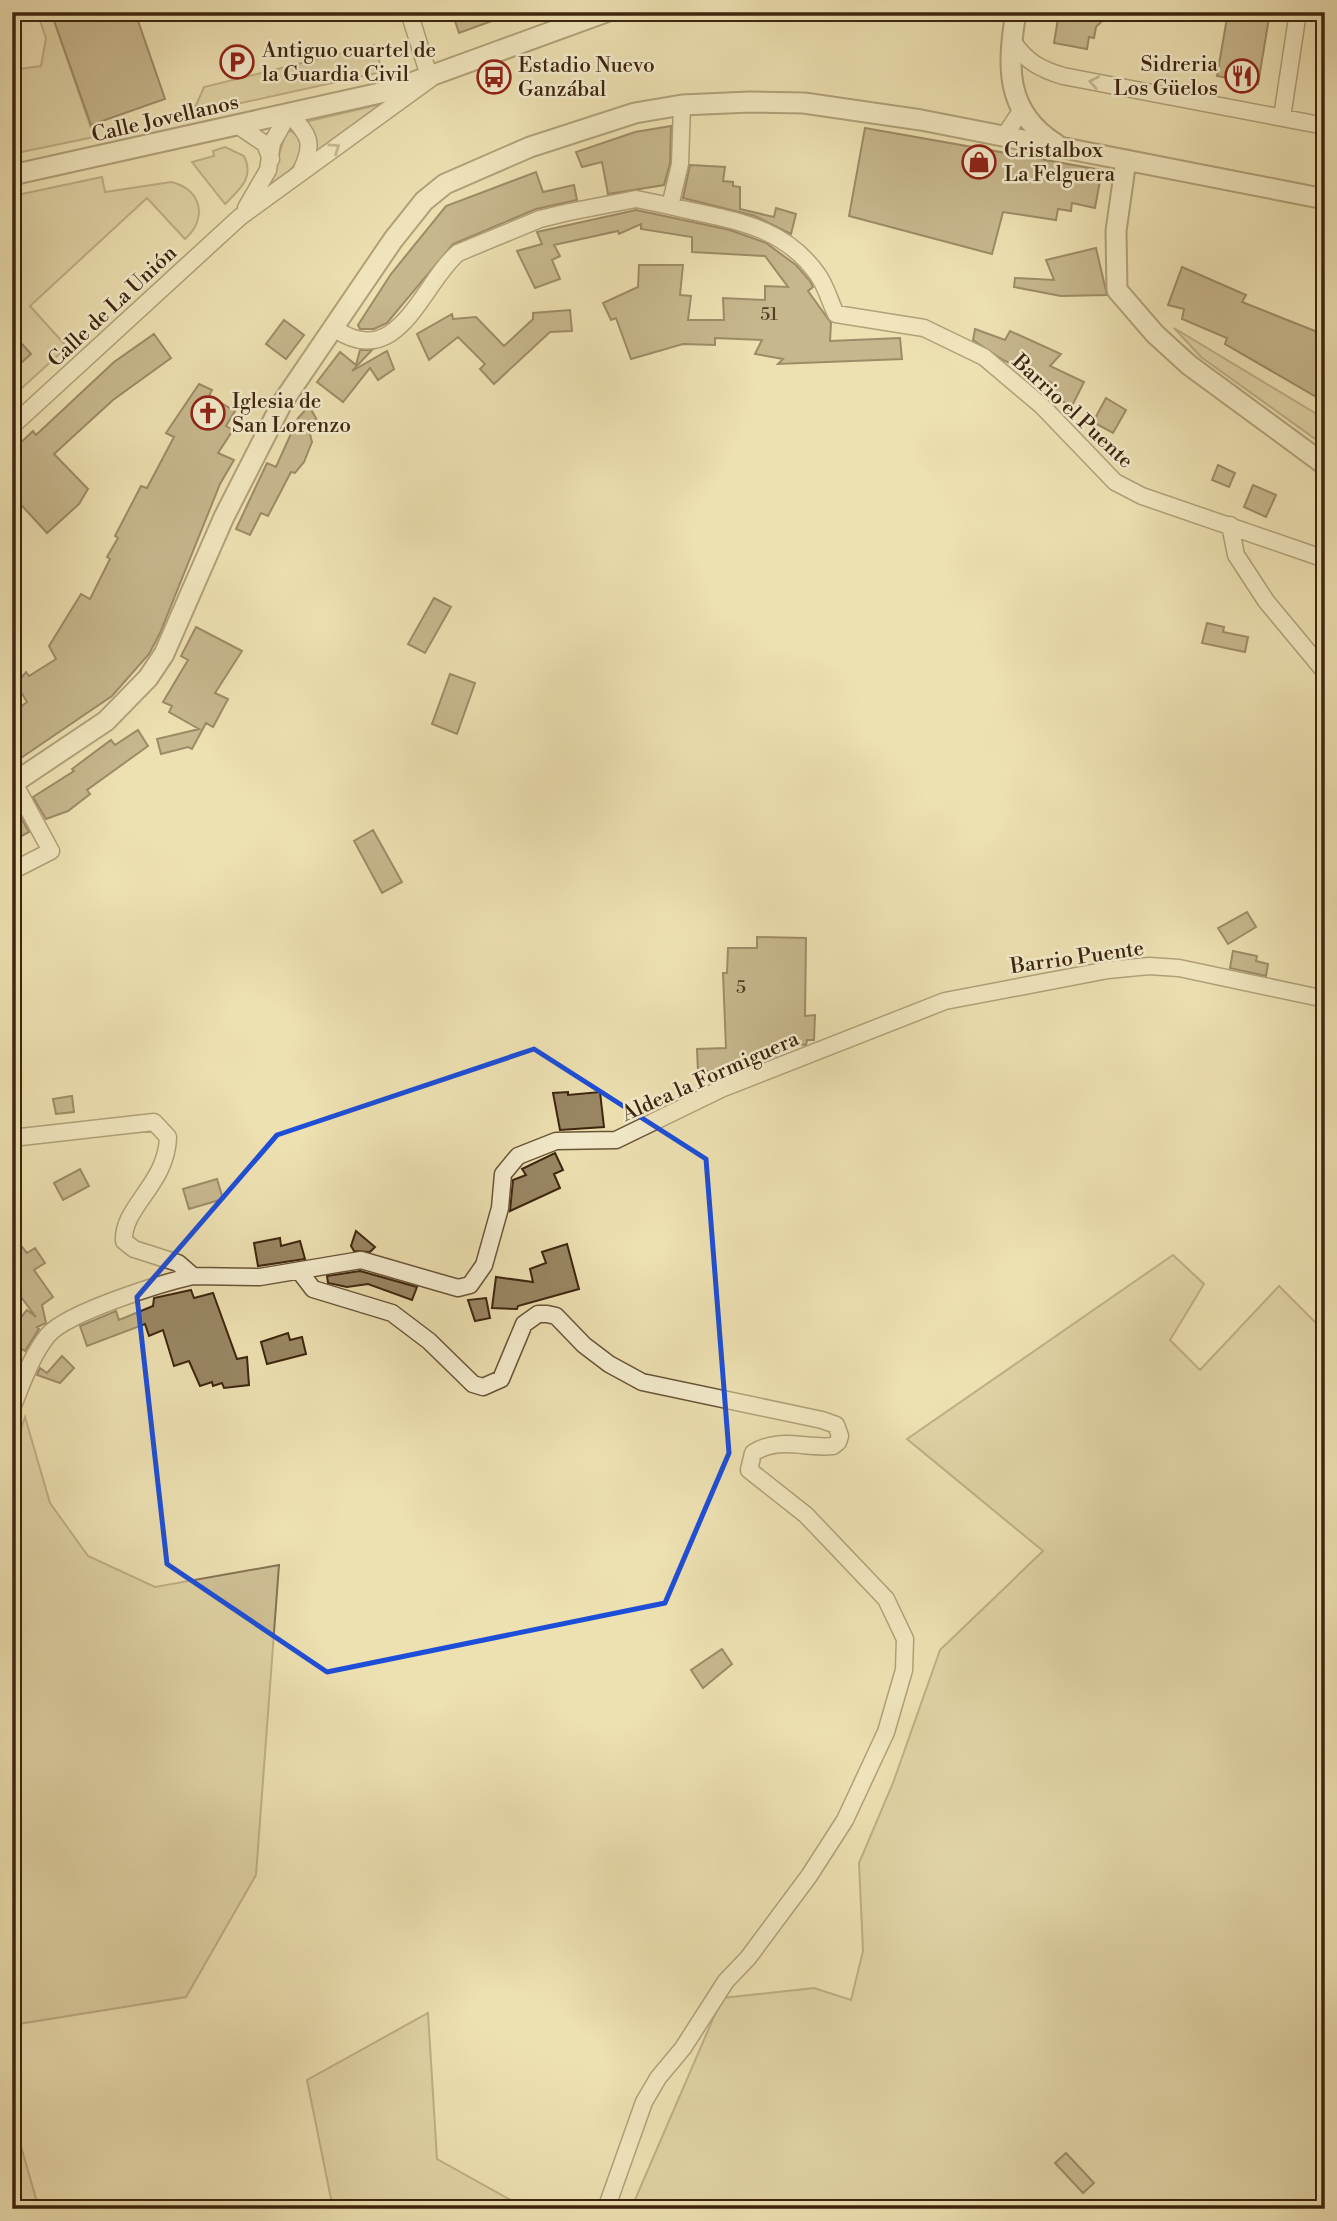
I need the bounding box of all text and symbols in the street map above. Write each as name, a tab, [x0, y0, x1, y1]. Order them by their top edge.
place label: Antiguo cuartel de la Guardia Civil	[261, 38, 436, 88]
parking icon: Antiguo cuartel de la Guardia Civil	[218, 43, 256, 81]
place label: Sidreria Los Güelos	[1114, 52, 1218, 102]
place label: Estadio Nuevo Ganzábal	[518, 53, 655, 103]
restaurant icon: Sidreria Los Güelos	[1223, 57, 1261, 95]
bus stop icon: Estadio Nuevo Ganzábal	[475, 58, 513, 96]
one-way arrow	[1088, 75, 1100, 90]
street label: Calle Jovellanos	[89, 89, 241, 149]
place label: Cristalbox La Felguera	[1004, 138, 1116, 188]
shop icon: Cristalbox La Felguera	[960, 143, 998, 181]
one-way arrow	[327, 144, 340, 156]
street label: Calle de La Unión	[43, 240, 183, 373]
house number: 51	[760, 303, 778, 326]
street label: Barrio el Puente	[1006, 348, 1138, 474]
place label: Iglesia de San Lorenzo	[232, 389, 351, 439]
church icon: Iglesia de San Lorenzo	[189, 394, 227, 432]
street label: Barrio Puente	[1008, 936, 1146, 980]
house number: 5	[736, 976, 746, 999]
street label: Aldea la Formiguera	[617, 1026, 803, 1128]

